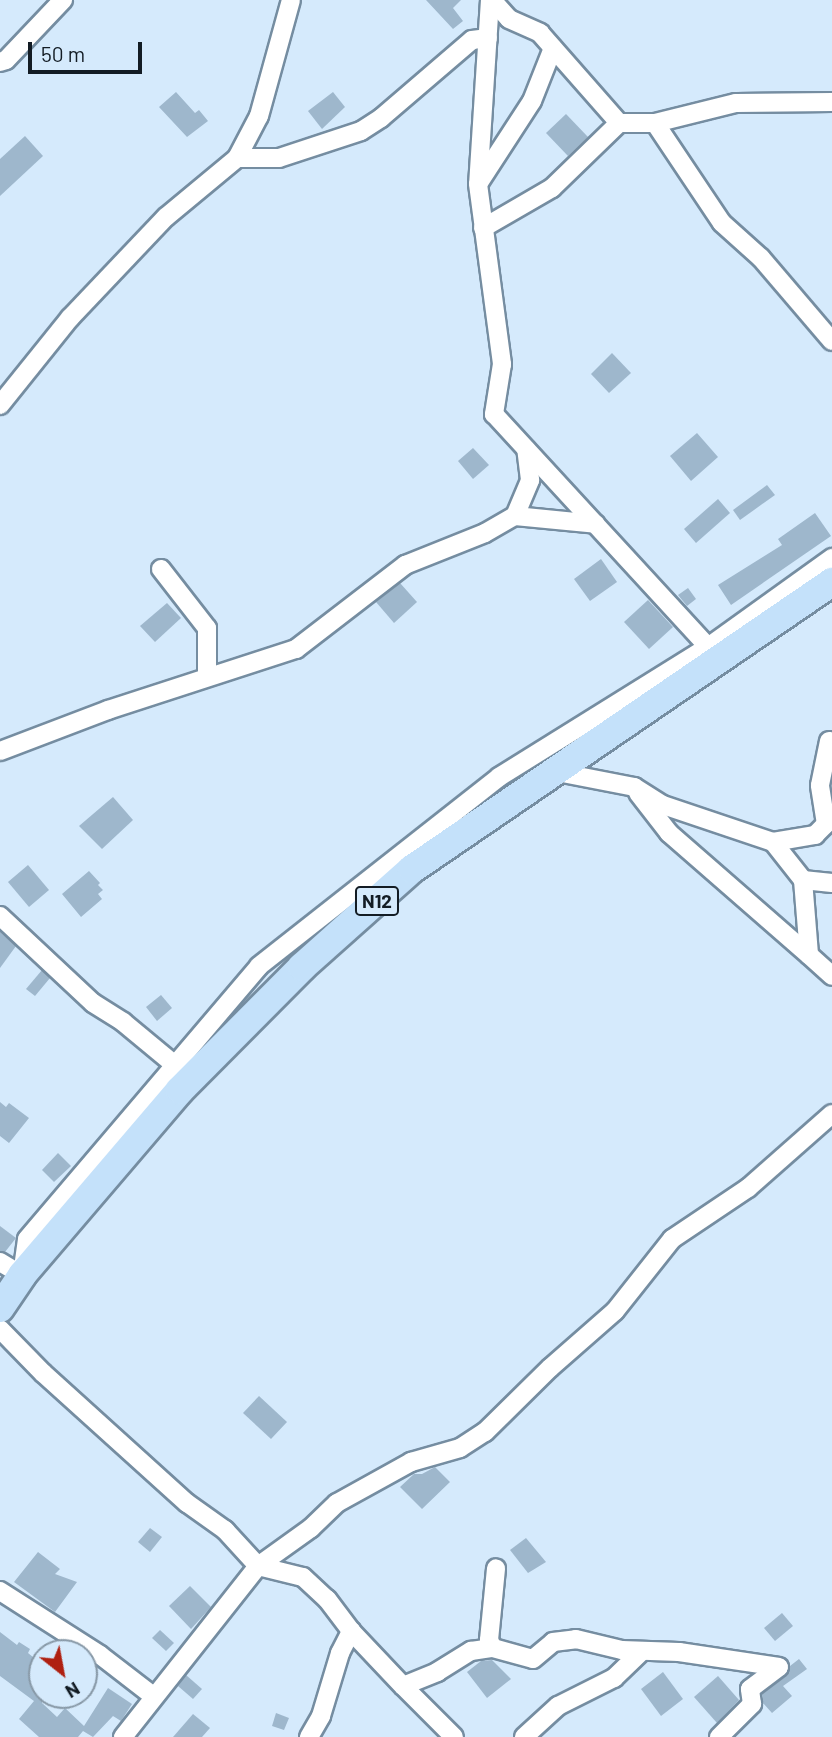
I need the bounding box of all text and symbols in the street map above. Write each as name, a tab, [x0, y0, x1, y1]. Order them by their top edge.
scale bar	[32, 28, 145, 72]
text: 50 m	[41, 41, 85, 66]
road number: N12	[354, 886, 400, 917]
north arrow	[28, 1639, 98, 1709]
text: N	[62, 1678, 84, 1704]

